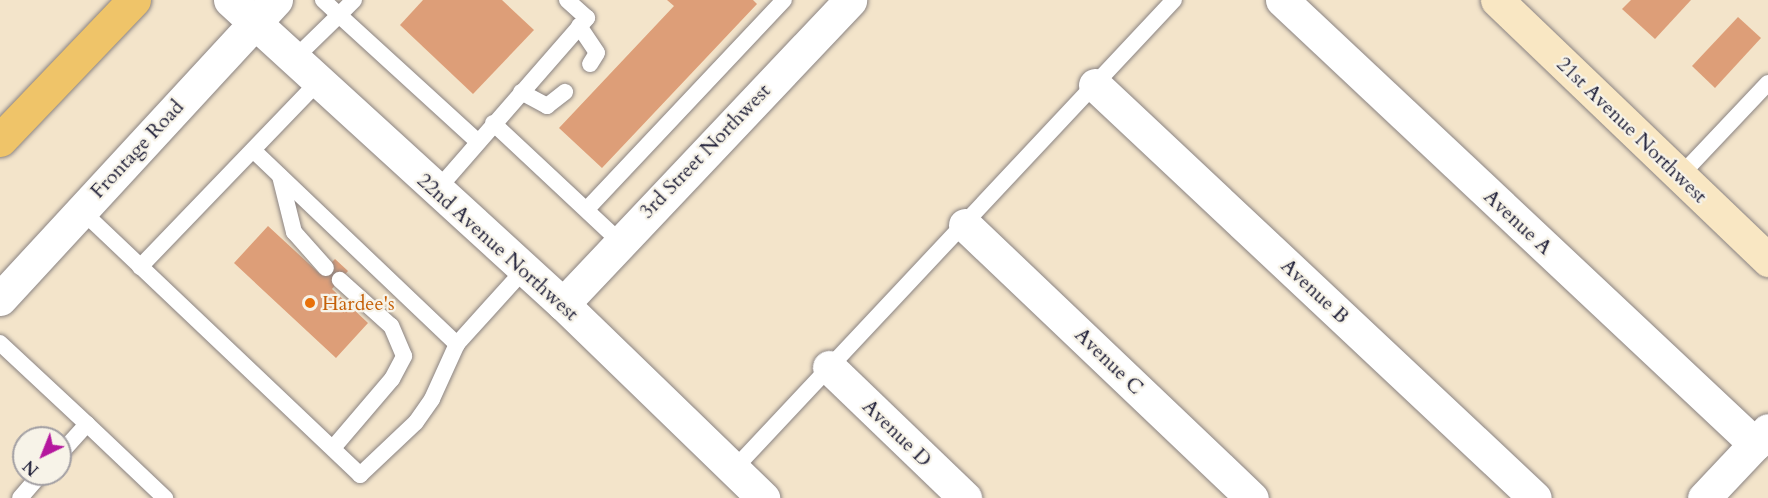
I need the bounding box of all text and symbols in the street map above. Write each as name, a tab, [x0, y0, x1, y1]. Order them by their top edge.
street label: 21st Avenue Northwest	[1552, 52, 1712, 208]
street label: 3rd Street Northwest	[635, 79, 775, 223]
street label: Frontage Road	[85, 95, 189, 203]
street label: 22nd Avenue Northwest	[412, 168, 584, 326]
street label: Avenue A	[1479, 184, 1557, 260]
street label: Avenue B	[1276, 254, 1354, 328]
place label: Hardee's	[322, 291, 395, 315]
marker: Hardee's	[303, 296, 317, 310]
street label: Avenue C	[1070, 323, 1148, 399]
street label: Avenue D	[858, 394, 936, 472]
north arrow	[12, 426, 72, 486]
text: N	[19, 455, 44, 480]

